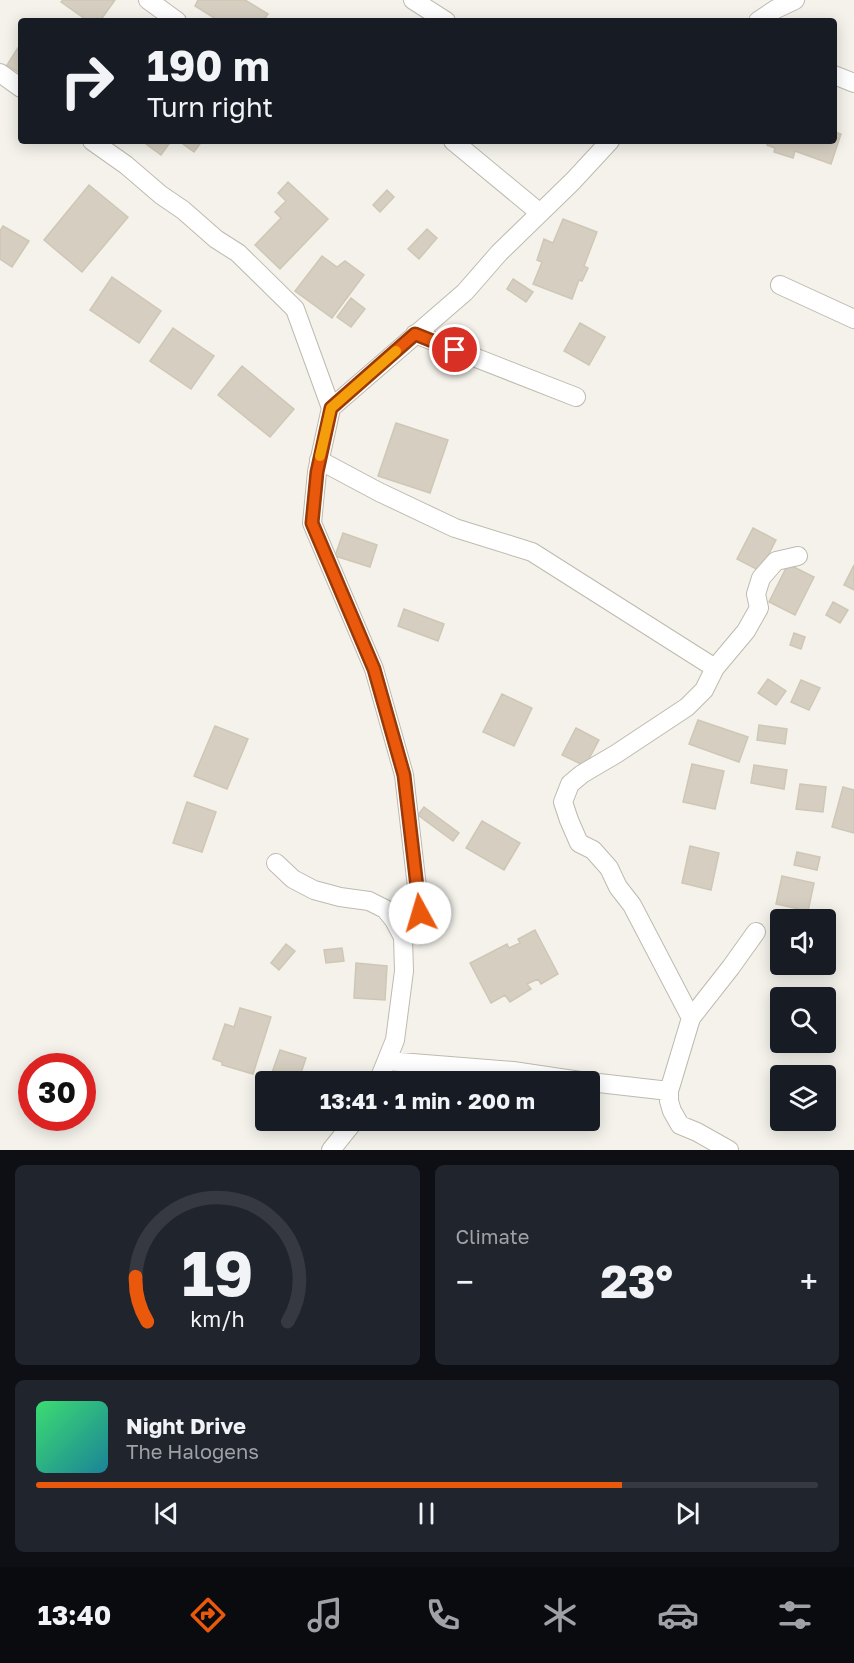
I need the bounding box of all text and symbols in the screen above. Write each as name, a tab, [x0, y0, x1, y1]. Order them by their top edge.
text: 190 m	[147, 40, 270, 90]
icon: right	[48, 42, 126, 120]
text: Turn right	[147, 91, 273, 123]
pin	[429, 324, 480, 375]
icon: arrive	[438, 333, 471, 366]
position arrow	[388, 881, 452, 945]
map controls	[770, 909, 836, 1131]
button: sound	[770, 909, 836, 975]
button: search	[770, 987, 836, 1053]
speed limit sign: 30	[18, 1053, 96, 1131]
button: layers	[770, 1065, 836, 1131]
text: 13:41 · 1 min · 200 m	[320, 1087, 535, 1114]
text: Climate	[456, 1224, 529, 1248]
text: 19	[181, 1235, 253, 1310]
text: 23°	[601, 1254, 673, 1308]
text: −	[456, 1262, 474, 1301]
text: +	[800, 1262, 818, 1301]
text: km/h	[190, 1306, 245, 1332]
text: Night Drive	[126, 1412, 246, 1439]
text: The Halogens	[126, 1439, 259, 1463]
icon: previous	[150, 1497, 183, 1530]
icon: pause	[410, 1497, 443, 1530]
icon: next	[671, 1497, 704, 1530]
icon: directions	[187, 1594, 229, 1636]
icon: music	[304, 1594, 346, 1636]
icon: phone	[422, 1594, 464, 1636]
icon: climate	[539, 1594, 581, 1636]
icon: car	[657, 1594, 699, 1636]
icon: filters	[774, 1594, 816, 1636]
text: 13:40	[38, 1599, 111, 1631]

